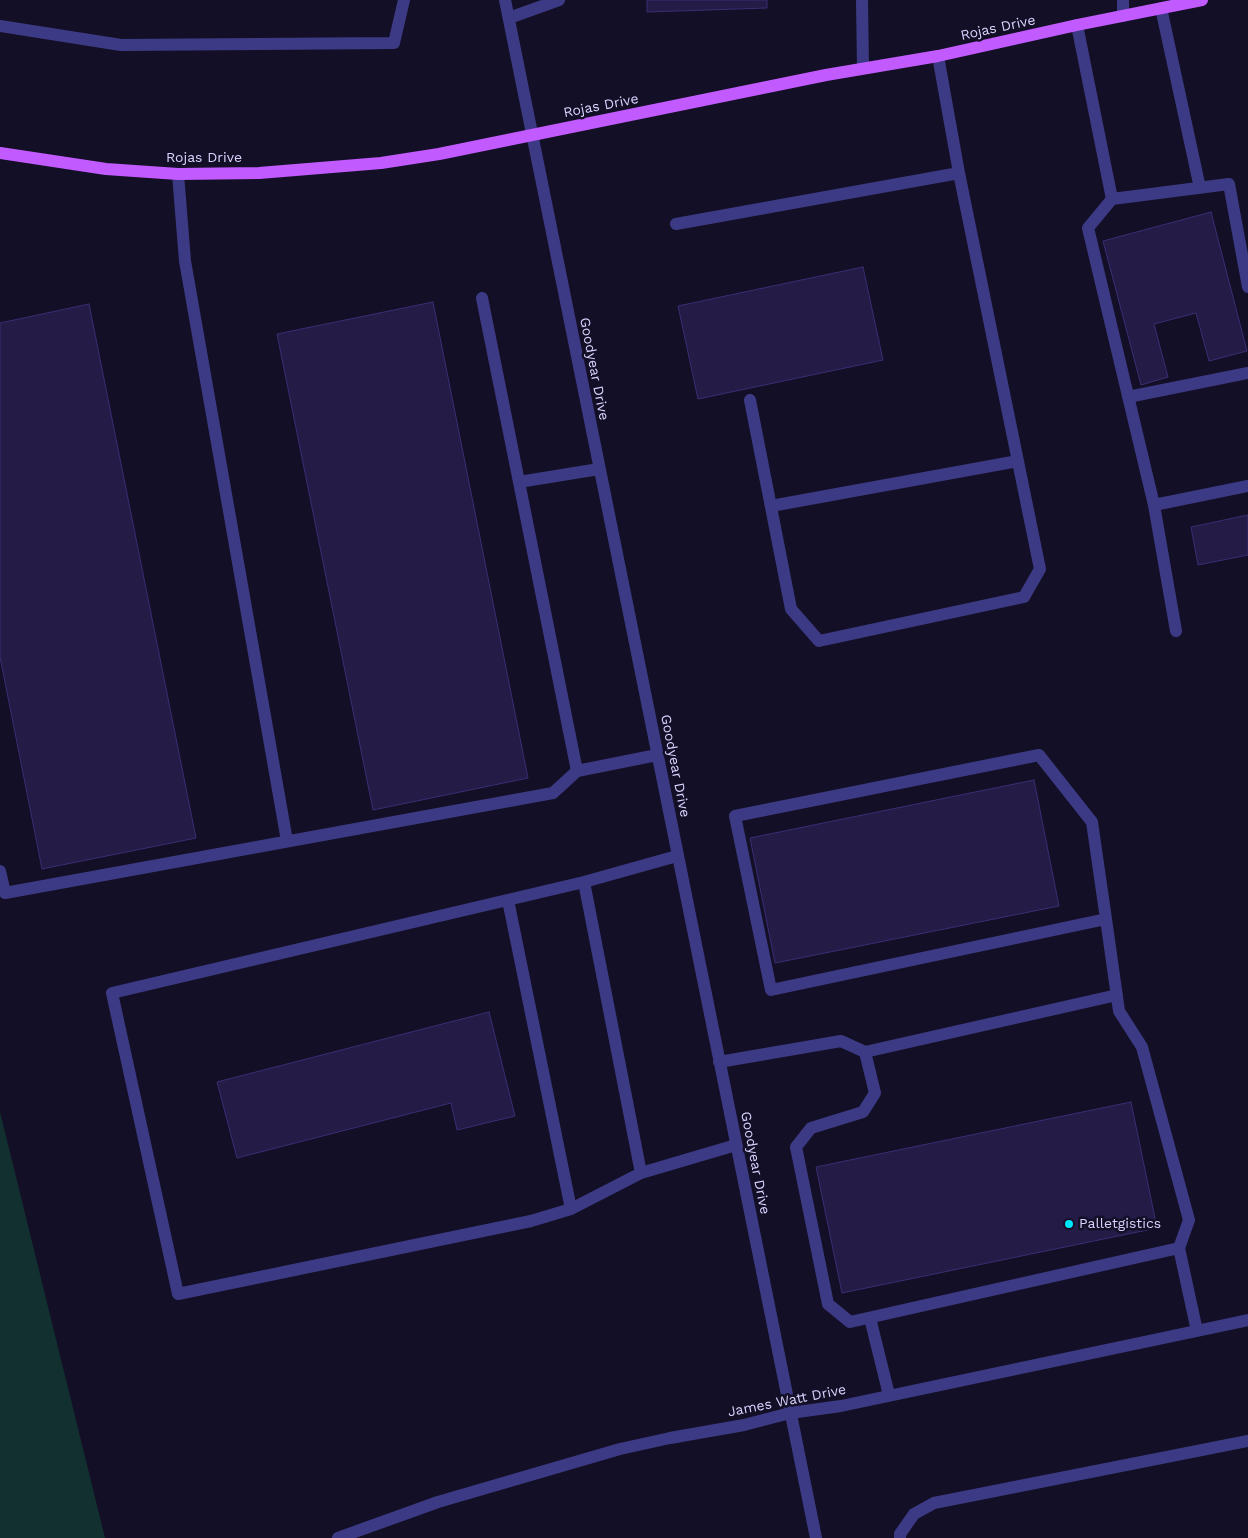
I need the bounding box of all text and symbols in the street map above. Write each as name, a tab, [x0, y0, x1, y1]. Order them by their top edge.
street label: Rojas Drive	[959, 12, 1037, 44]
street label: Rojas Drive	[562, 90, 640, 122]
street label: Rojas Drive	[166, 150, 242, 166]
street label: Goodyear Drive	[576, 316, 612, 422]
street label: Goodyear Drive	[657, 713, 693, 819]
street label: Goodyear Drive	[737, 1110, 773, 1216]
place label: Palletgistics	[1079, 1216, 1161, 1232]
marker: Palletgistics	[1063, 1218, 1075, 1230]
street label: James Watt Drive	[726, 1381, 848, 1421]

